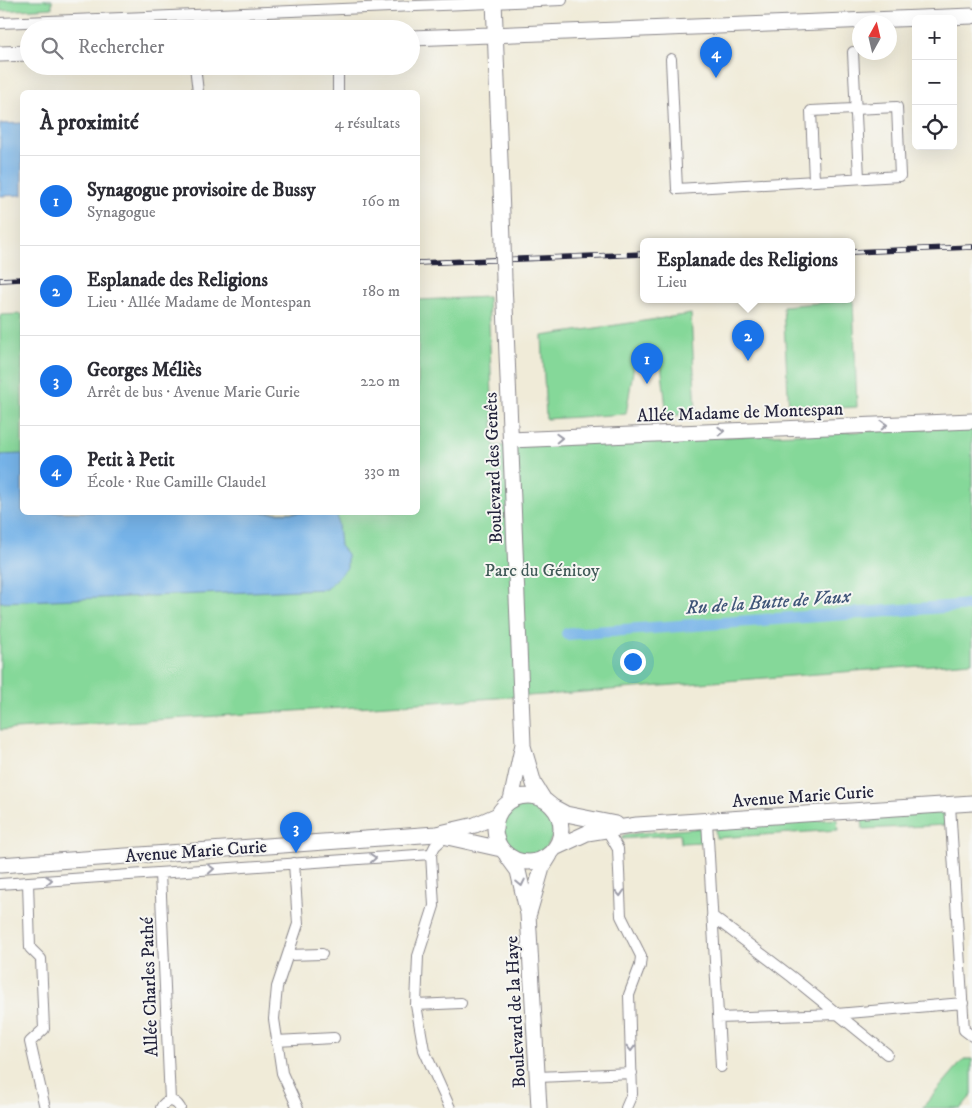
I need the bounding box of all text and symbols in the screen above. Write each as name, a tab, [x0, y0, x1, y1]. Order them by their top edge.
north arrow	[852, 15, 897, 60]
map controls	[912, 15, 957, 150]
button: +	[912, 15, 957, 60]
search box	[20, 20, 420, 75]
icon: search	[38, 34, 66, 62]
text: Rechercher	[78, 36, 164, 59]
pin: 4	[700, 37, 732, 78]
button: −	[912, 60, 957, 105]
button: locate	[912, 105, 957, 150]
text: À proximité	[40, 110, 139, 136]
text: 4 résultats	[335, 113, 400, 133]
text: Synagogue provisoire de Bussy	[87, 179, 316, 202]
text: 1	[53, 191, 59, 211]
text: 160 m	[362, 191, 400, 211]
text: Synagogue	[87, 202, 156, 222]
popup	[640, 238, 855, 303]
text: Esplanade des Religions	[657, 249, 838, 272]
text: Esplanade des Religions	[87, 269, 268, 292]
text: Lieu	[657, 272, 687, 292]
text: 2	[52, 281, 60, 301]
text: 180 m	[362, 281, 400, 301]
text: Lieu · Allée Madame de Montespan	[87, 292, 311, 312]
pin: 2	[732, 320, 764, 361]
pin: 1	[631, 343, 663, 384]
text: Georges Méliès	[87, 359, 202, 382]
text: 3	[53, 371, 59, 391]
text: 220 m	[360, 371, 400, 391]
text: Arrêt de bus · Avenue Marie Curie	[87, 382, 300, 402]
street label: Boulevard des Genêts	[480, 392, 508, 544]
street label: Allée Madame de Montespan	[637, 398, 844, 428]
one-way arrow	[880, 420, 888, 430]
one-way arrow	[718, 426, 726, 437]
one-way arrow	[556, 433, 563, 443]
text: Petit à Petit	[87, 449, 175, 472]
text: 4	[51, 461, 61, 481]
text: 330 m	[364, 461, 400, 481]
text: École · Rue Camille Claudel	[87, 472, 266, 492]
park label: Parc du Génitoy	[485, 560, 600, 582]
water label: Ru de la Butte de Vaux	[684, 585, 853, 620]
your location	[620, 649, 646, 675]
street label: Avenue Marie Curie	[731, 781, 875, 813]
pin: 3	[280, 812, 312, 853]
street label: Avenue Marie Curie	[124, 836, 268, 868]
one-way arrow	[369, 852, 377, 863]
one-way arrow	[207, 864, 215, 875]
one-way arrow	[45, 875, 53, 886]
one-way arrow	[515, 879, 526, 888]
one-way arrow	[614, 889, 625, 897]
street label: Allée Charles Pathé	[137, 916, 163, 1057]
street label: Boulevard de la Haye	[501, 935, 531, 1089]
one-way arrow	[626, 1044, 636, 1052]

